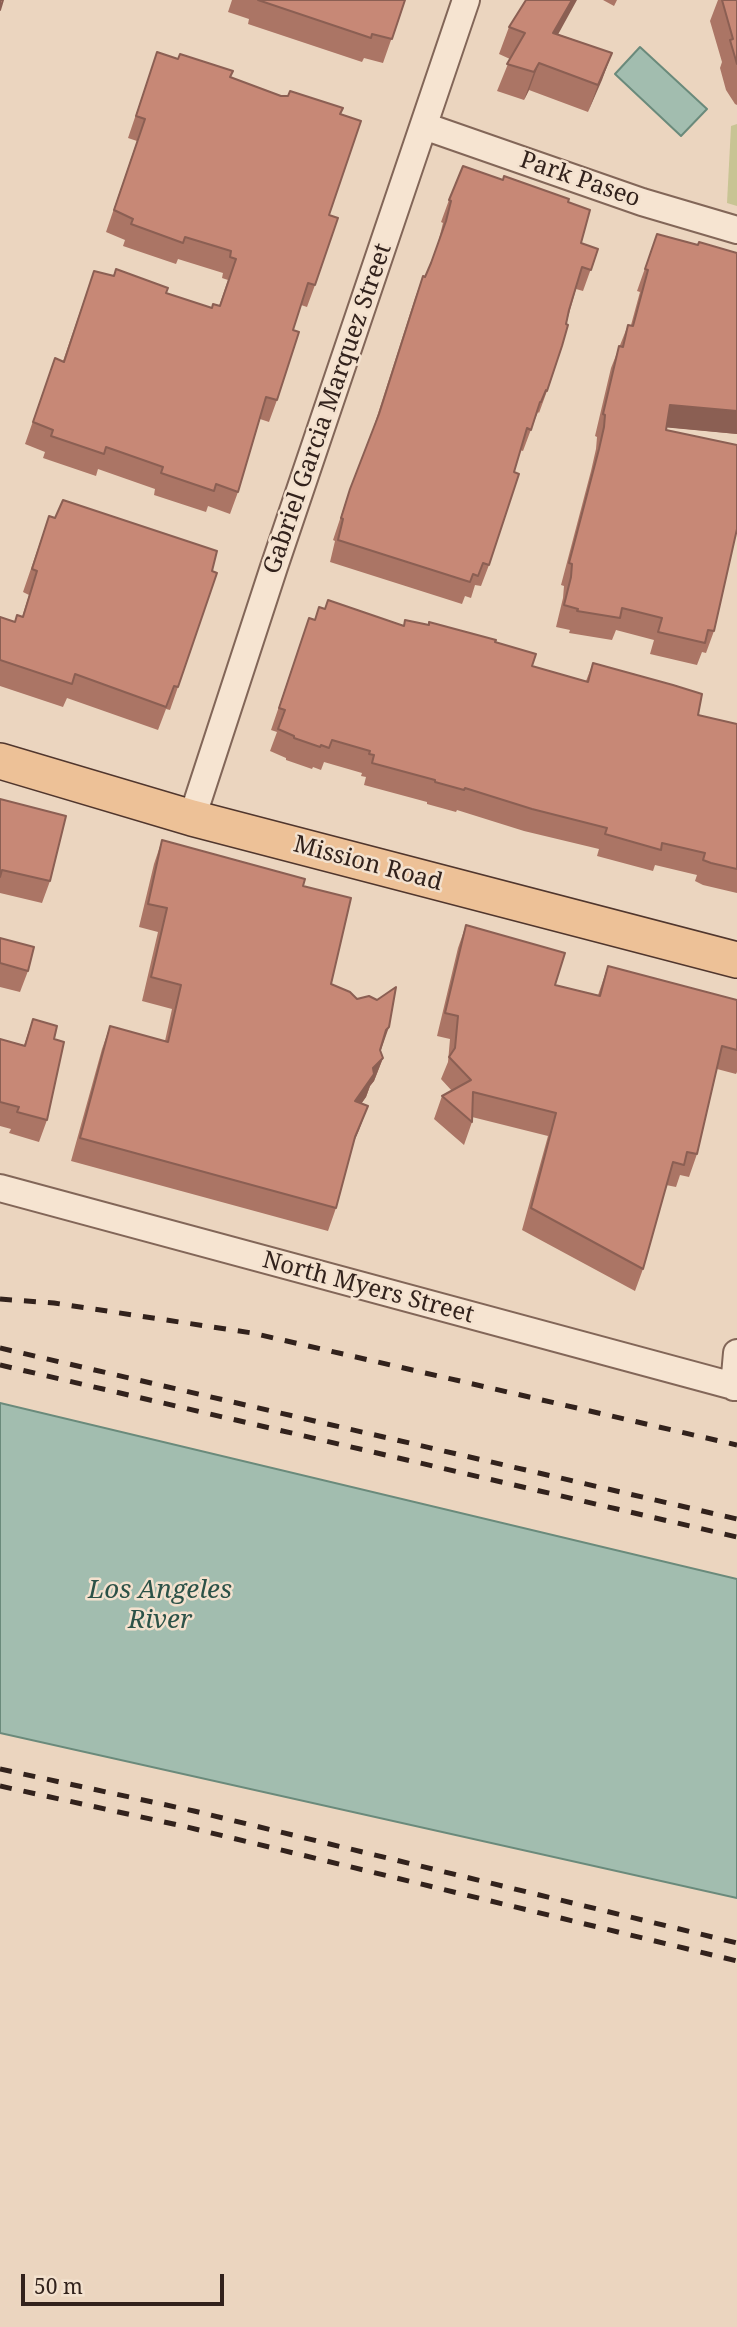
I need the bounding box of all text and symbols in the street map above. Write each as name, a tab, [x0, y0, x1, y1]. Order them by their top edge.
street label: Park Paseo	[516, 146, 644, 214]
street label: Gabriel Garcia Marquez Street	[258, 240, 398, 578]
street label: Mission Road	[290, 830, 446, 898]
street label: North Myers Street	[259, 1246, 477, 1330]
water label: Los Angeles River	[88, 1575, 232, 1636]
scale bar	[24, 2260, 228, 2304]
text: 50 m	[34, 2272, 83, 2300]

